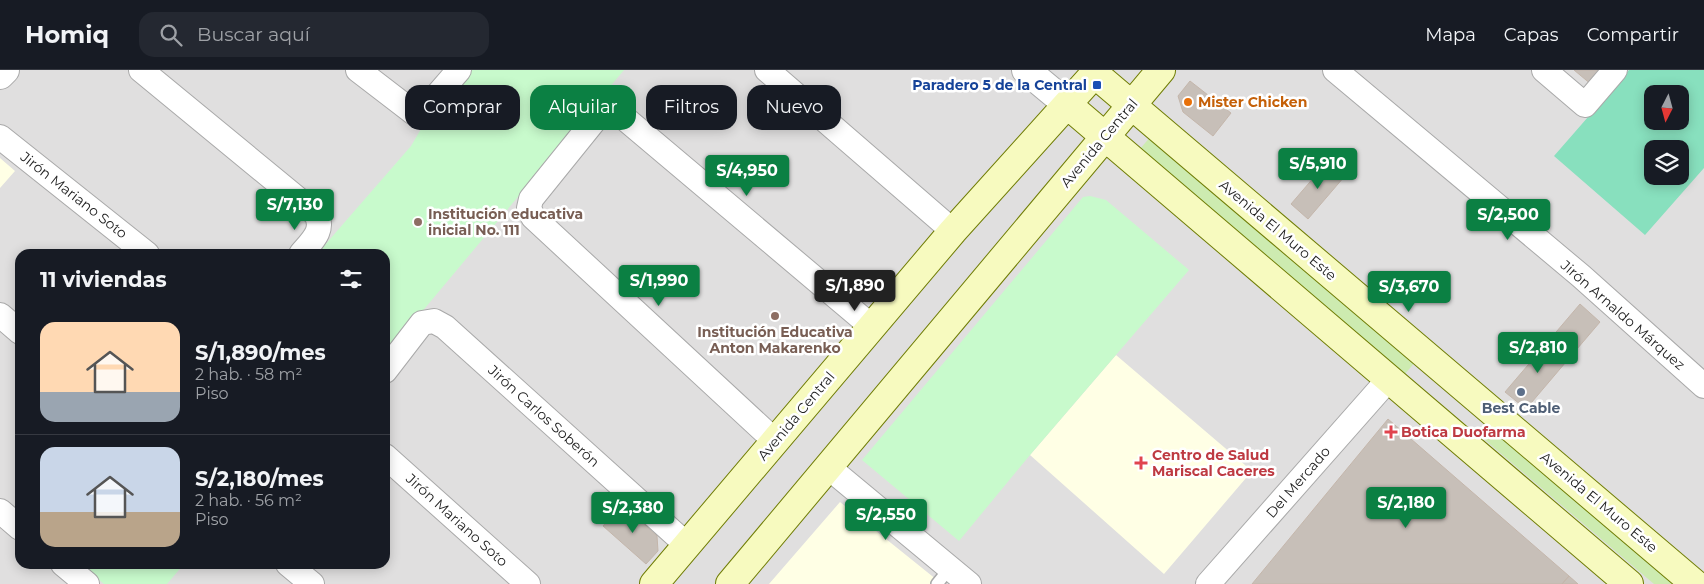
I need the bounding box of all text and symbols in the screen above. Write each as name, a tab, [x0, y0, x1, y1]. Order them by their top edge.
search box	[139, 12, 489, 57]
text: Homiq	[25, 20, 109, 49]
icon: search	[157, 21, 185, 49]
text: Buscar aquí	[197, 23, 310, 46]
text: Mapa	[1425, 24, 1476, 46]
text: Capas	[1504, 24, 1559, 46]
text: Compartir	[1587, 24, 1679, 46]
place label: Paradero 5 de la Central	[912, 76, 1087, 94]
marker: Paradero 5 de la Central	[1091, 79, 1103, 91]
chip: Comprar	[405, 85, 520, 130]
chip: Alquilar	[530, 85, 636, 130]
chip: Filtros	[646, 85, 737, 130]
chip: Nuevo	[747, 85, 841, 130]
north arrow	[1644, 85, 1689, 130]
map controls	[1644, 85, 1689, 185]
place label: Mister Chicken	[1198, 93, 1307, 111]
street label: Avenida Central	[1057, 95, 1141, 191]
marker: Mister Chicken	[1182, 96, 1194, 108]
button: layers	[1644, 140, 1689, 185]
street label: Jirón Mariano Soto	[16, 147, 131, 242]
pin: S/5,910	[1272, 148, 1364, 190]
pin: S/4,950	[701, 154, 793, 197]
text: S/5,910	[1289, 154, 1347, 173]
text: S/4,950	[716, 161, 778, 180]
street label: Avenida El Muro Este	[1216, 176, 1340, 284]
pin: S/7,130	[249, 189, 341, 231]
text: S/7,130	[267, 195, 323, 214]
pin: S/2,500	[1462, 198, 1554, 241]
place label: Institución educativa inicial No. 111	[428, 205, 583, 239]
text: S/2,500	[1477, 205, 1539, 224]
marker: Institución educativa inicial No. 111	[412, 216, 424, 228]
street label: Jirón Arnaldo Márquez	[1556, 256, 1689, 374]
pin: S/1,990	[613, 264, 705, 307]
icon: filters	[337, 265, 365, 293]
text: 11 viviendas	[40, 267, 167, 292]
pin: S/1,890	[809, 270, 901, 312]
pin: S/3,670	[1363, 270, 1455, 313]
text: S/1,990	[630, 271, 688, 290]
text: S/1,890	[825, 276, 885, 295]
text: S/3,670	[1379, 277, 1439, 296]
marker: Institución Educativa Anton Makarenko	[769, 310, 781, 322]
place label: Institución Educativa Anton Makarenko	[697, 323, 853, 357]
pin: S/2,810	[1492, 332, 1584, 374]
text: S/2,810	[1509, 338, 1567, 357]
text: S/1,890/mes	[195, 340, 326, 365]
icon: home	[80, 342, 140, 402]
street label: Jirón Carlos Soberón	[484, 361, 603, 471]
text: 2 hab. · 58 m²	[195, 365, 302, 384]
street label: Avenida Central	[754, 368, 838, 464]
text: Piso	[195, 384, 229, 403]
marker: Best Cable	[1515, 386, 1527, 398]
place label: Best Cable	[1482, 399, 1560, 417]
place label: Botica Duofarma	[1401, 423, 1526, 441]
marker: Botica Duofarma	[1385, 426, 1397, 438]
street label: Del Mercado	[1262, 442, 1334, 522]
place label: Centro de Salud Mariscal Caceres	[1152, 446, 1275, 480]
street label: Avenida El Muro Este	[1537, 448, 1661, 556]
marker: Centro de Salud Mariscal Caceres	[1134, 456, 1148, 470]
text: S/2,180/mes	[195, 466, 324, 491]
icon: home	[80, 467, 140, 527]
street label: Jirón Mariano Soto	[402, 469, 512, 571]
pin: S/2,180	[1360, 486, 1452, 529]
text: 2 hab. · 56 m²	[195, 491, 302, 510]
pin: S/2,380	[587, 492, 679, 534]
text: S/2,180	[1377, 493, 1435, 512]
text: S/2,380	[602, 498, 664, 517]
pin: S/2,550	[840, 498, 932, 541]
text: S/2,550	[856, 505, 916, 524]
text: Piso	[195, 510, 229, 529]

